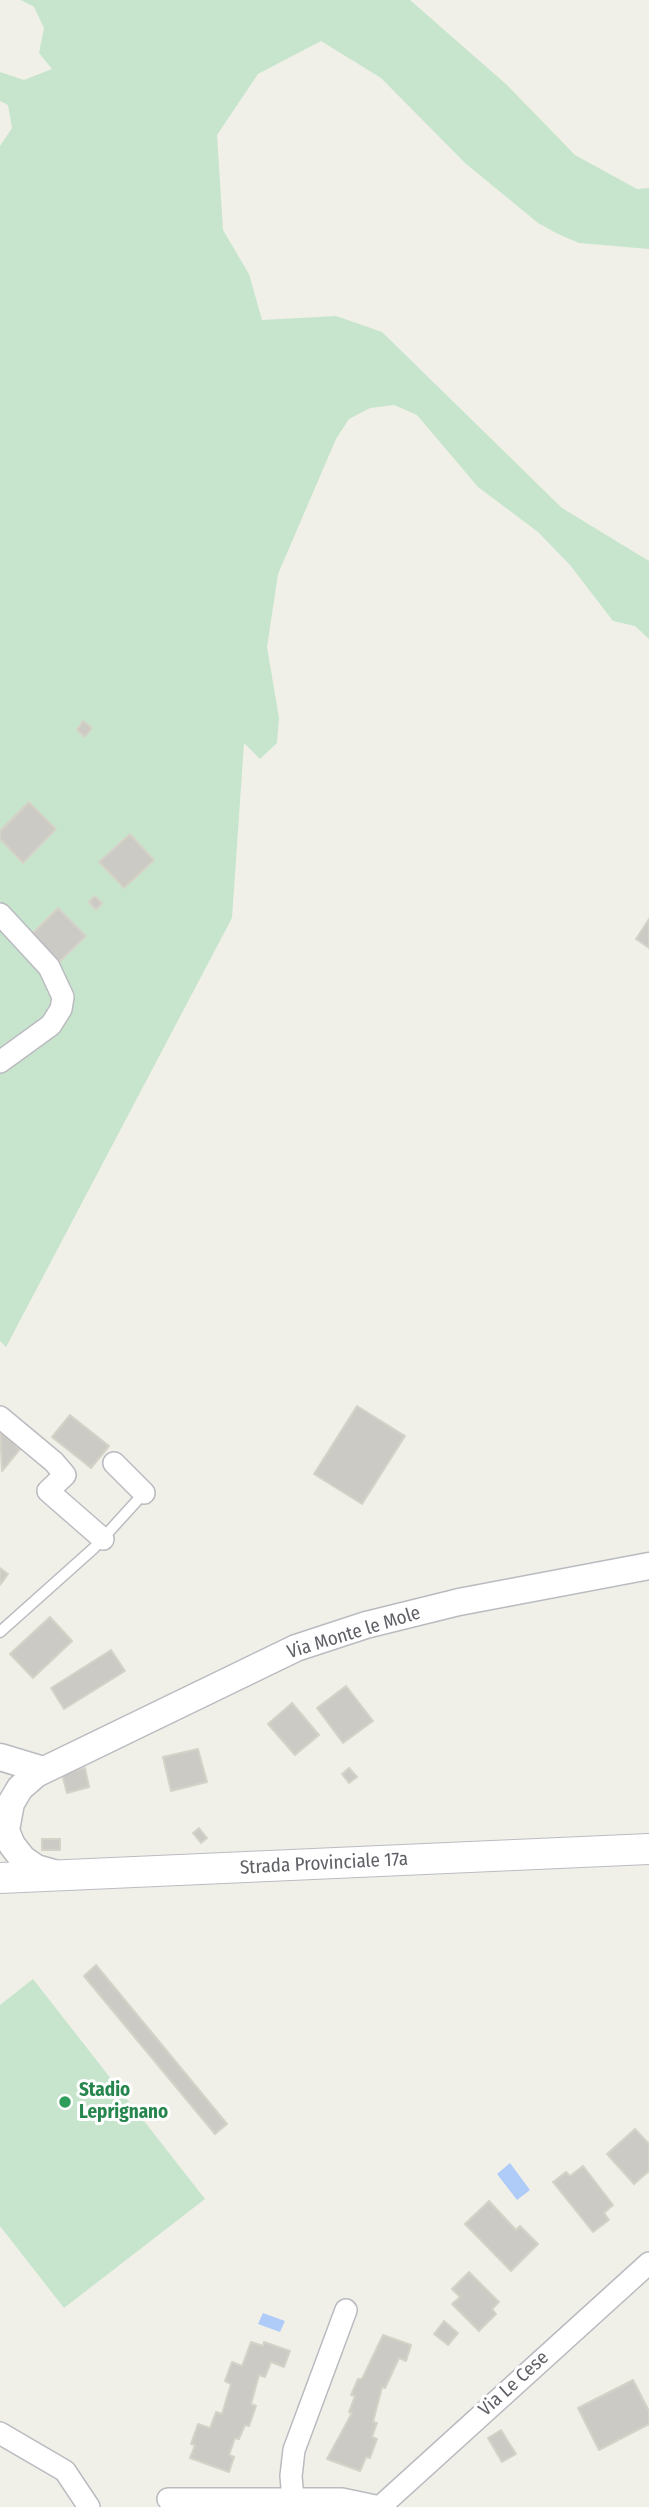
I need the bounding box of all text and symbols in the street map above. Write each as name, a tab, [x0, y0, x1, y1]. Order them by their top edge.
street label: Via Monte le Mole	[285, 1602, 423, 1664]
street label: Strada Provinciale 17a	[239, 1848, 409, 1880]
place label: Stadio Leprignano	[79, 2080, 168, 2124]
marker: Stadio Leprignano	[57, 2094, 73, 2110]
street label: Via Le Cese	[474, 2347, 554, 2421]

